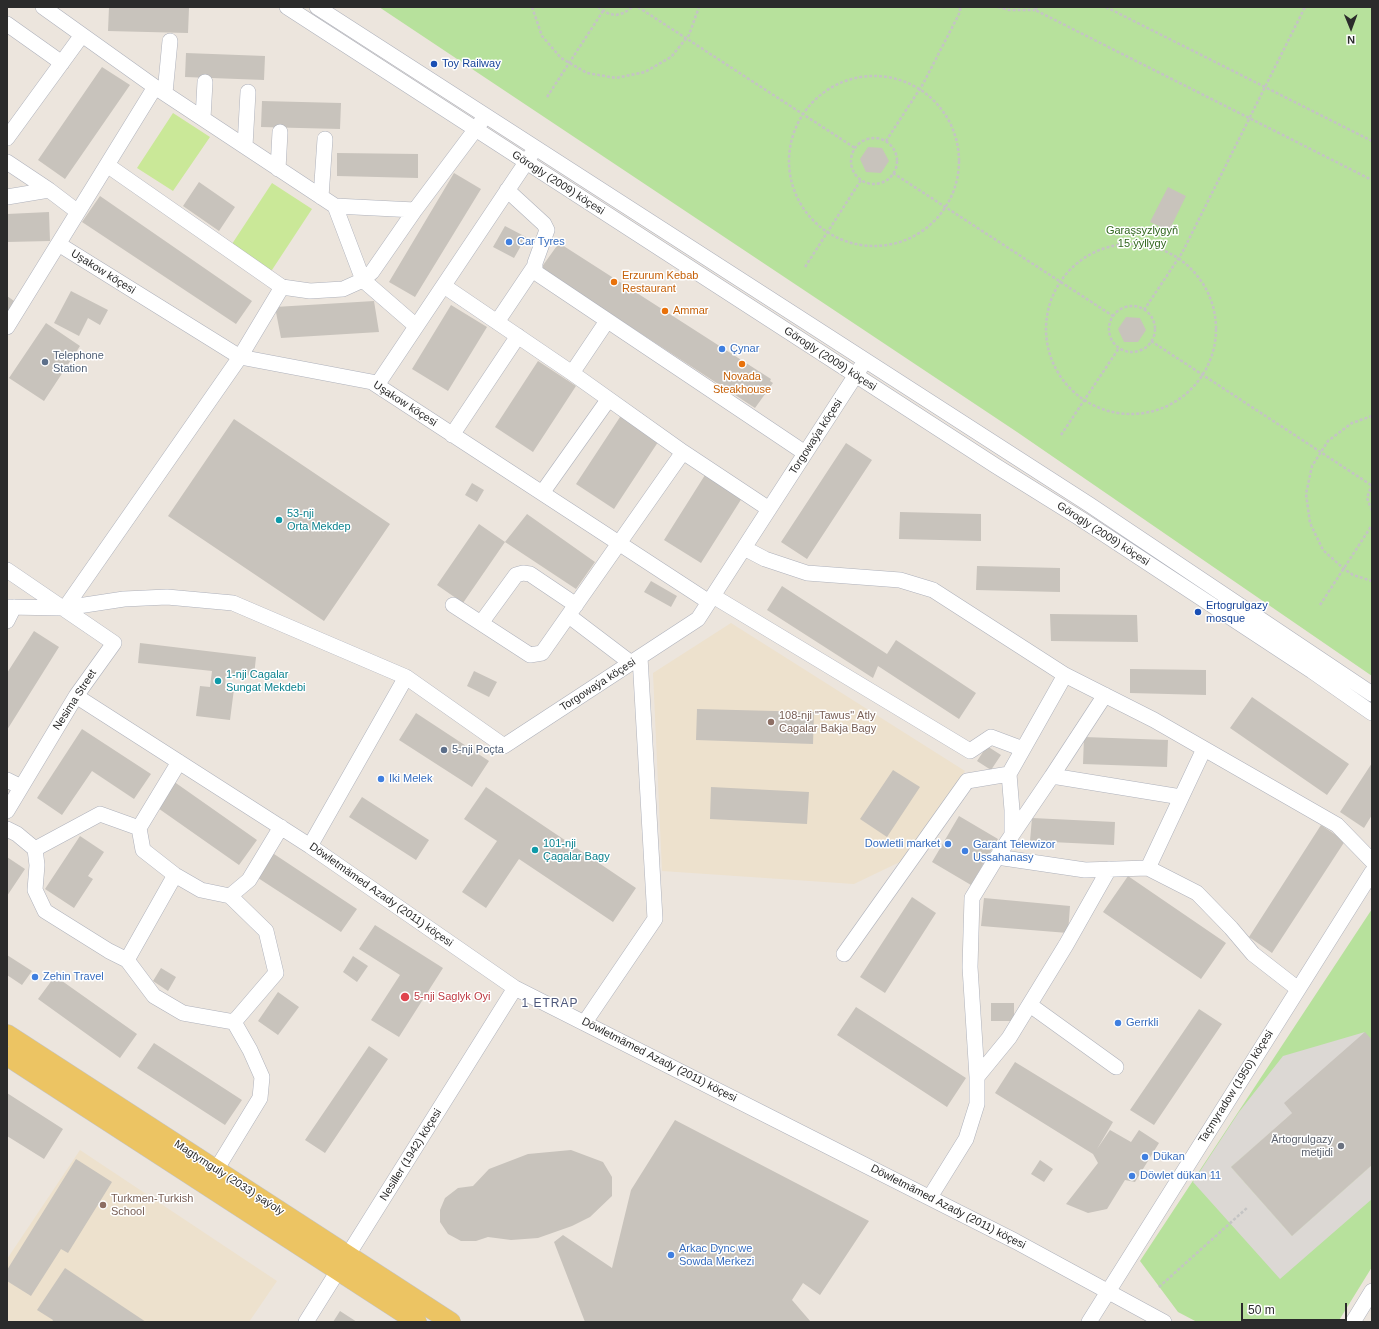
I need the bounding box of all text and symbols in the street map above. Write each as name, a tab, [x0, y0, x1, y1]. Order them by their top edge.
north arrow	[1331, 8, 1371, 48]
text: N	[1347, 34, 1355, 46]
place label: Toy Railway	[442, 57, 501, 71]
marker: Toy Railway	[429, 59, 439, 69]
street label: Görogly (2009) köçesi	[509, 148, 607, 218]
park label: Garaşsyzlygyň 15 ýyllygy	[1106, 224, 1178, 250]
place label: Car Tyres	[517, 235, 565, 249]
marker: Car Tyres	[504, 237, 514, 247]
street label: Uşakow köçesi	[68, 247, 138, 297]
place label: Erzurum Kebab Restaurant	[622, 269, 698, 295]
marker: Erzurum Kebab Restaurant	[609, 277, 619, 287]
place label: Ammar	[673, 304, 708, 318]
marker: Ammar	[660, 306, 670, 316]
street label: Görogly (2009) köçesi	[781, 324, 879, 394]
place label: Çynar	[730, 342, 759, 356]
marker: Çynar	[717, 344, 727, 354]
place label: Telephone Station	[53, 349, 104, 375]
marker: Telephone Station	[40, 357, 50, 367]
marker: Novada Steakhouse	[737, 359, 747, 369]
place label: Novada Steakhouse	[713, 370, 771, 396]
street label: Uşakow köçesi	[371, 378, 439, 430]
street label: Torgowaýa köçesi	[787, 397, 845, 477]
street label: Görogly (2009) köçesi	[1054, 499, 1152, 569]
place label: 53-nji Orta Mekdep	[287, 507, 351, 533]
marker: 53-nji Orta Mekdep	[274, 515, 284, 525]
place label: Ertogrulgazy mosque	[1206, 599, 1268, 625]
marker: Ertogrulgazy mosque	[1193, 607, 1203, 617]
street label: Torgowaýa köçesi	[558, 656, 638, 714]
street label: Nesima Street	[50, 667, 100, 733]
place label: 1-nji Cagalar Sungat Mekdebi	[226, 668, 305, 694]
marker: 1-nji Cagalar Sungat Mekdebi	[213, 676, 223, 686]
place label: 108-nji "Tawus" Atly Cagalar Bakja Bagy	[779, 709, 876, 735]
marker: 108-nji "Tawus" Atly Cagalar Bakja Bagy	[766, 717, 776, 727]
place label: 5-nji Poçta	[452, 743, 504, 757]
marker: 5-nji Poçta	[439, 745, 449, 755]
place label: Iki Melek	[389, 772, 432, 786]
marker: Iki Melek	[376, 774, 386, 784]
place label: 101-nji Çagalar Bagy	[543, 837, 610, 863]
place label: Dowletli market	[865, 837, 940, 851]
place label: Garant Telewizor Ussahanasy	[973, 838, 1056, 864]
marker: Dowletli market	[943, 839, 953, 849]
street label: Döwletmämed Azady (2011) köçesi	[307, 840, 455, 950]
marker: 101-nji Çagalar Bagy	[530, 845, 540, 855]
marker: Garant Telewizor Ussahanasy	[960, 846, 970, 856]
place label: Zehin Travel	[43, 970, 104, 984]
marker: Zehin Travel	[30, 972, 40, 982]
place label: 5-nji Saglyk Oyi	[414, 990, 490, 1004]
marker: 5-nji Saglyk Oyi	[399, 991, 411, 1003]
district label: 1 ETRAP	[521, 997, 579, 1011]
street label: Döwletmämed Azady (2011) köçesi	[579, 1015, 739, 1105]
place label: Gerrkli	[1126, 1016, 1158, 1030]
marker: Gerrkli	[1113, 1018, 1123, 1028]
street label: Taçmyradow (1950) köçesi	[1196, 1028, 1276, 1146]
street label: Nesiller (1942) köçesi	[377, 1107, 445, 1203]
place label: Ärtogrulgazy metjidi	[1271, 1133, 1333, 1159]
street label: Magtymguly (2033) şaýoly	[172, 1138, 286, 1218]
marker: Ärtogrulgazy metjidi	[1336, 1141, 1346, 1151]
place label: Dükan	[1153, 1150, 1185, 1164]
marker: Dükan	[1140, 1152, 1150, 1162]
street label: Döwletmämed Azady (2011) köçesi	[868, 1162, 1028, 1252]
place label: Döwlet dükan 11	[1140, 1169, 1221, 1183]
marker: Döwlet dükan 11	[1127, 1171, 1137, 1181]
place label: Turkmen-Turkish School	[111, 1192, 193, 1218]
marker: Turkmen-Turkish School	[98, 1200, 108, 1210]
place label: Arkac Dync we Sowda Merkezi	[679, 1242, 754, 1268]
marker: Arkac Dync we Sowda Merkezi	[666, 1250, 676, 1260]
scale bar	[1243, 1295, 1349, 1321]
text: 50 m	[1248, 1303, 1275, 1317]

